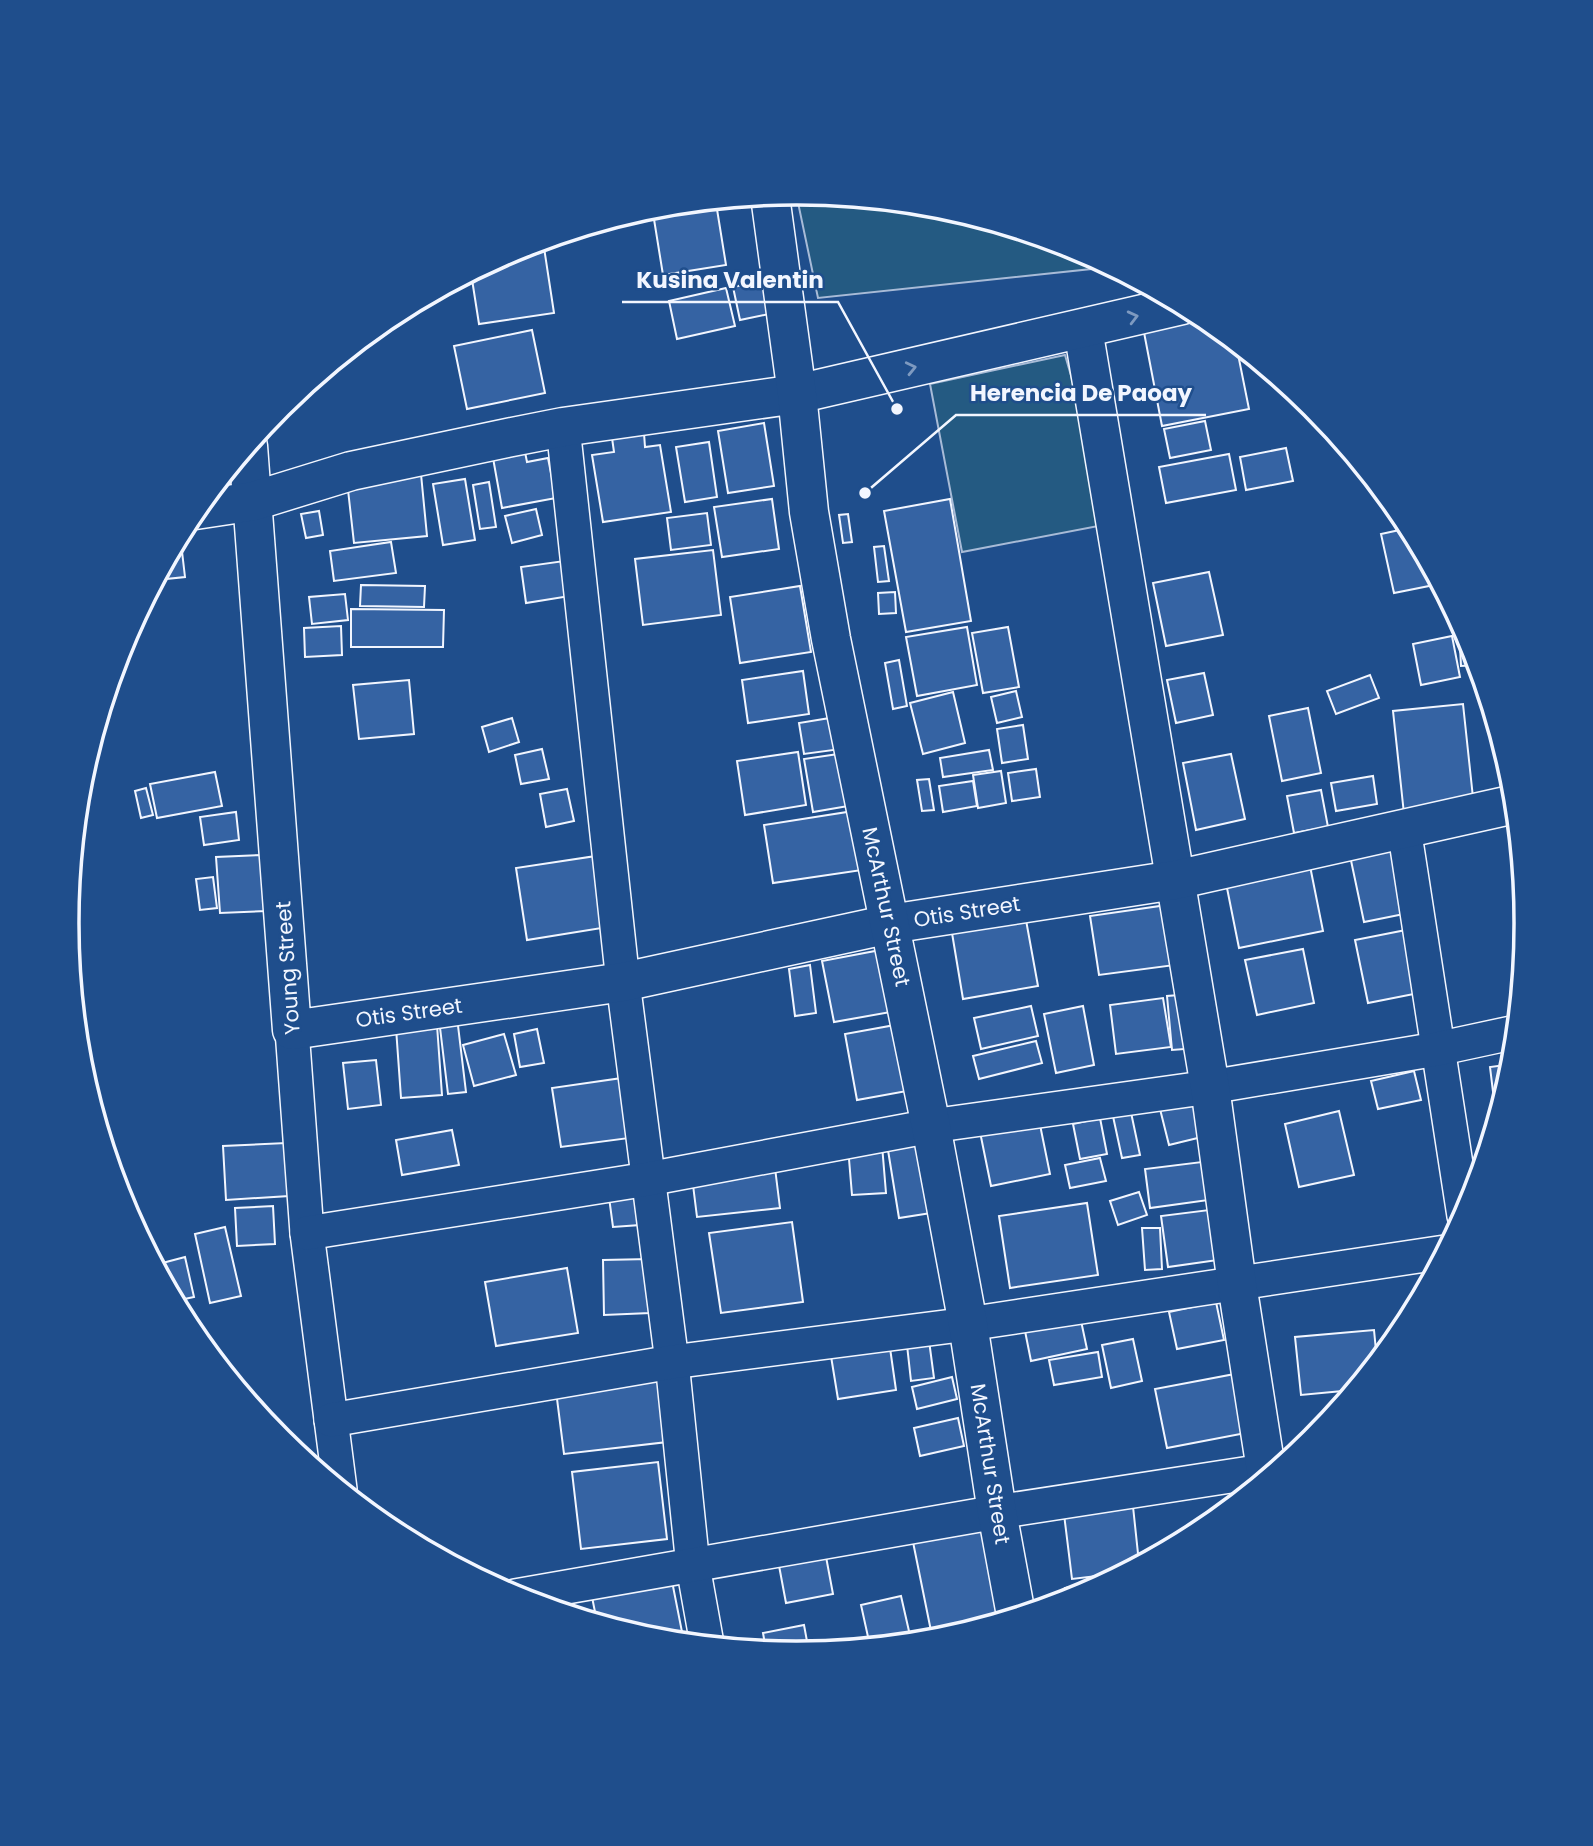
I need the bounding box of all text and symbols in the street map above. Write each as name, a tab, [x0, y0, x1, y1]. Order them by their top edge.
callout: Kusina Valentin	[622, 258, 838, 302]
text: Kusina Valentin	[636, 264, 824, 296]
one-way arrow	[1127, 311, 1139, 325]
one-way arrow	[905, 362, 917, 376]
callout: Herencia De Paoay	[956, 371, 1206, 415]
text: Herencia De Paoay	[970, 377, 1193, 409]
street label: McArthur Street	[855, 825, 918, 989]
street label: Otis Street	[912, 889, 1022, 934]
street label: Young Street	[268, 900, 307, 1036]
street label: Otis Street	[354, 991, 464, 1034]
street label: McArthur Street	[963, 1382, 1018, 1546]

